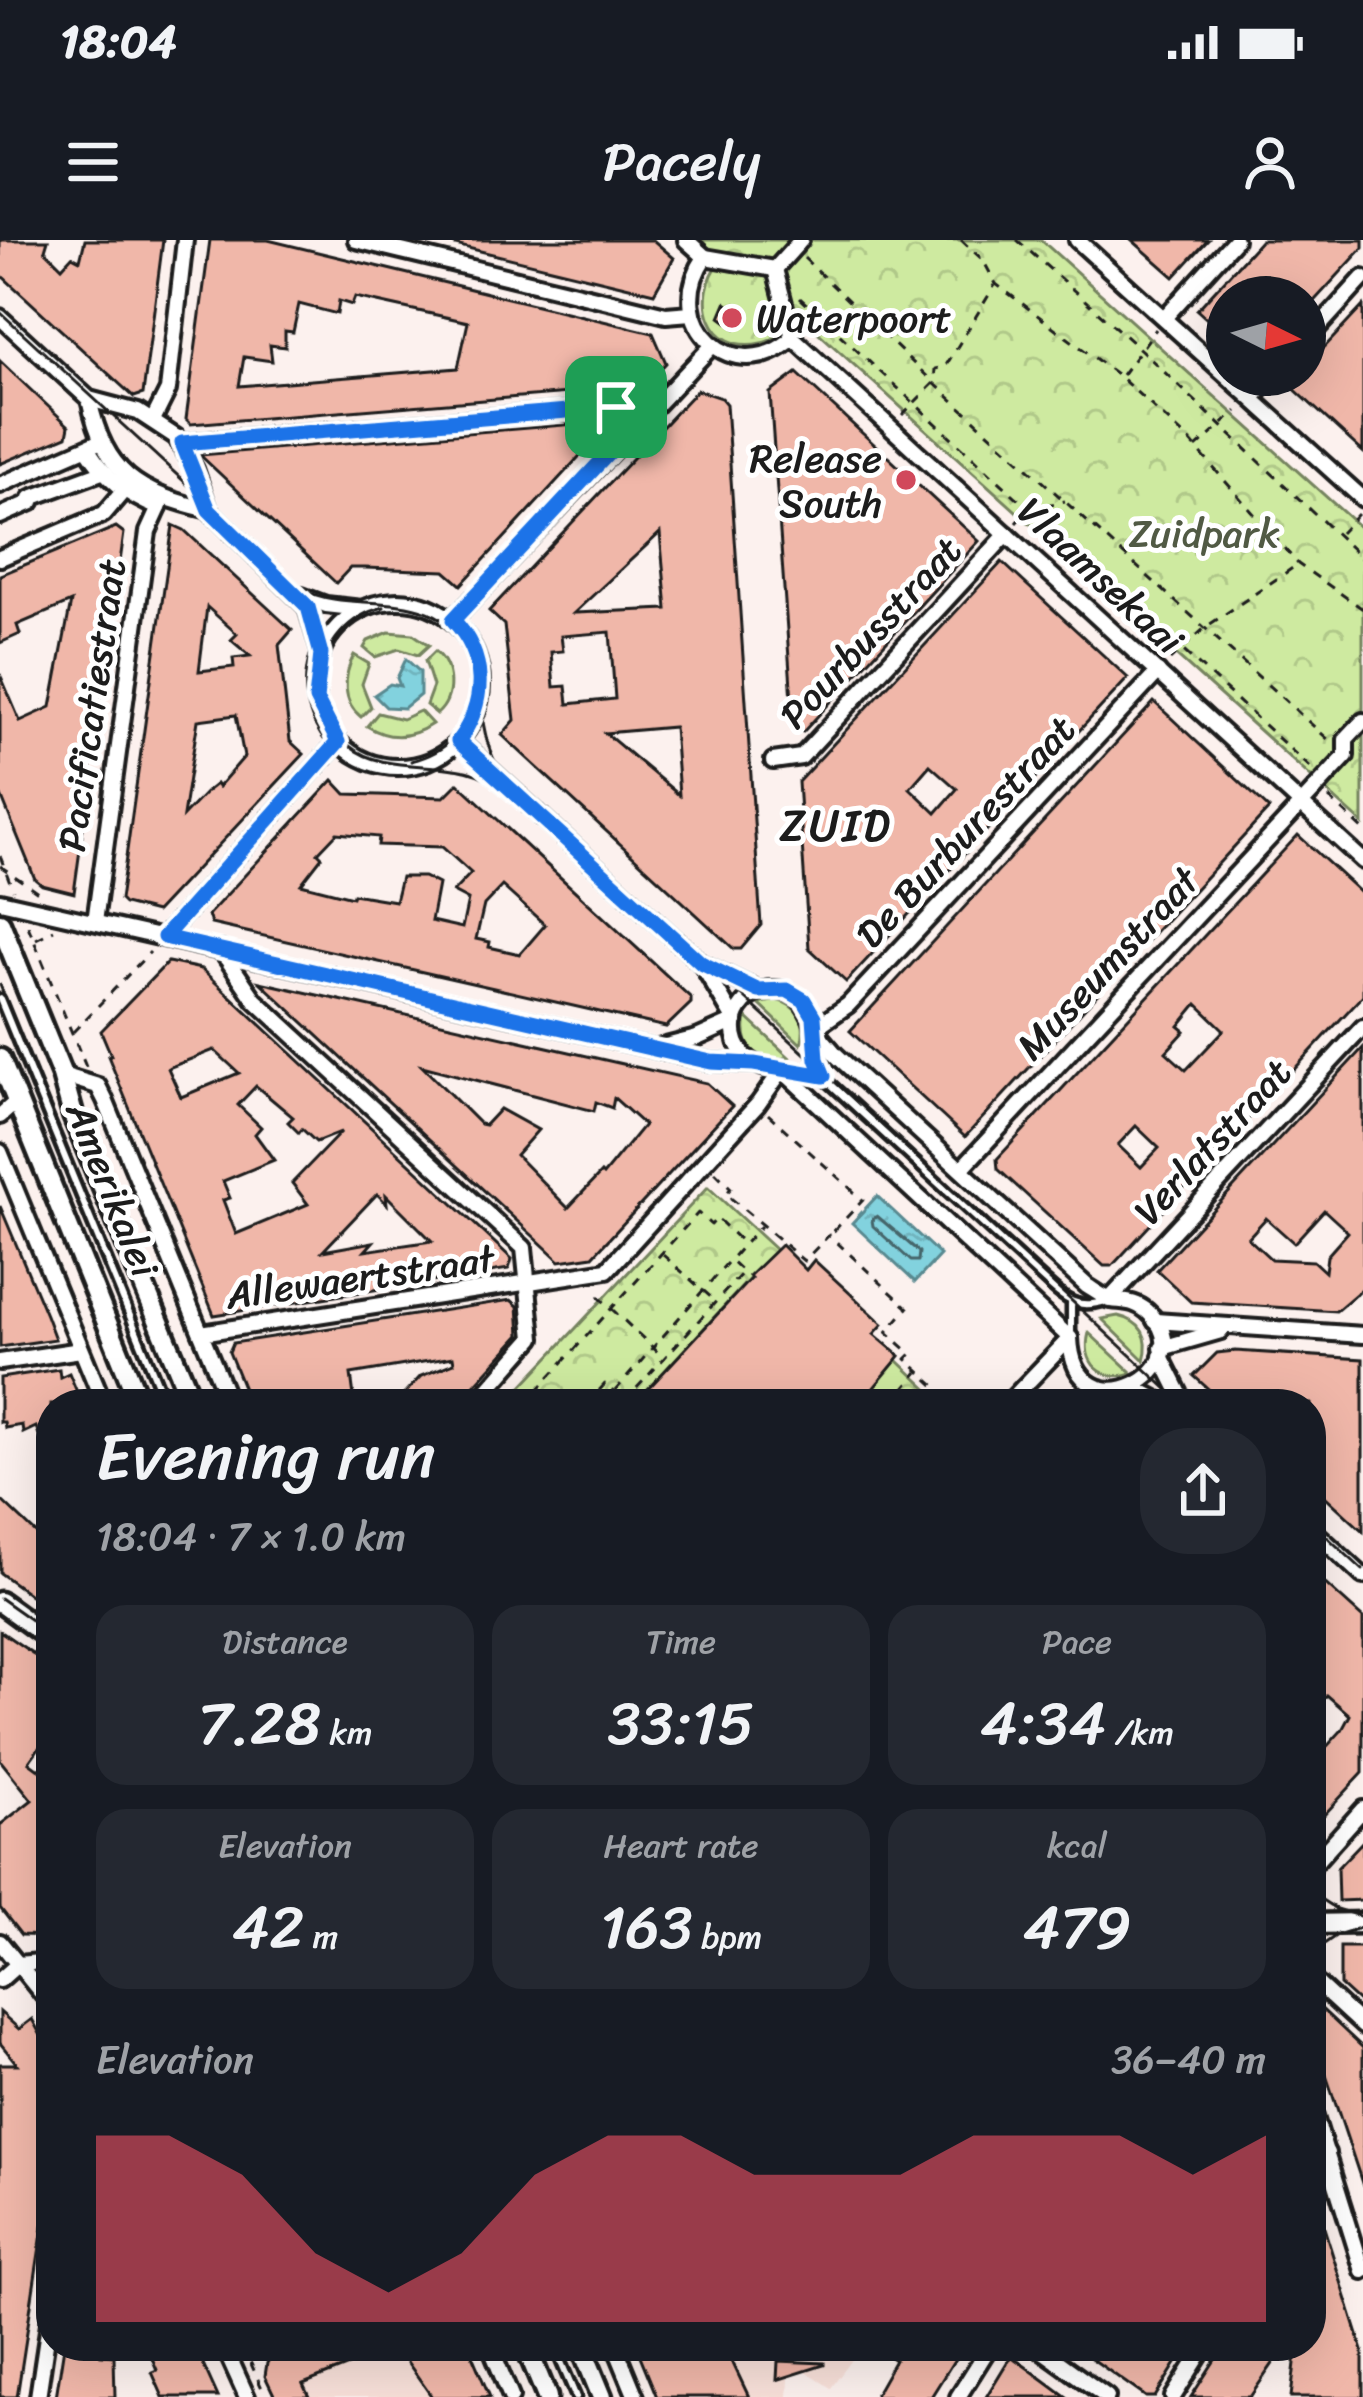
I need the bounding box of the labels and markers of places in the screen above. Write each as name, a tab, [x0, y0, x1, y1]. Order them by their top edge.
place label: Waterpoort	[756, 284, 951, 353]
marker: Waterpoort	[719, 305, 745, 331]
pin	[565, 356, 667, 458]
place label: Release South	[750, 424, 882, 538]
marker: Release South	[893, 467, 919, 493]

